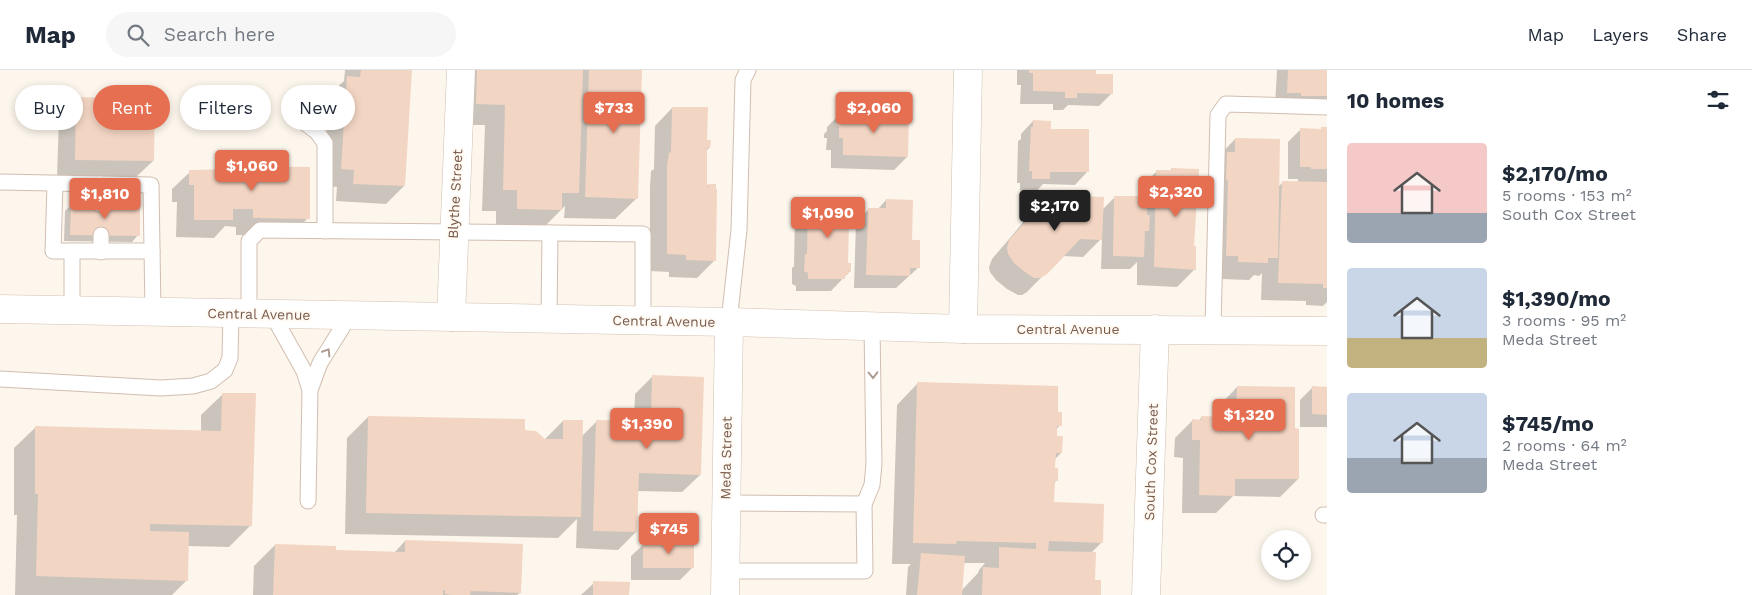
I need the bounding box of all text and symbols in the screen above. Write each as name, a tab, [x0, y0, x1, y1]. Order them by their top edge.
search box	[106, 12, 456, 57]
text: Map	[25, 21, 76, 49]
icon: search	[124, 21, 152, 49]
text: Search here	[164, 23, 275, 46]
text: Map	[1527, 24, 1564, 45]
text: Layers	[1592, 24, 1649, 45]
text: Share	[1677, 24, 1727, 45]
chip: Buy	[15, 85, 83, 130]
chip: Rent	[93, 85, 170, 130]
chip: Filters	[180, 85, 271, 130]
chip: New	[281, 85, 355, 130]
icon: filters	[1704, 86, 1732, 114]
text: 10 homes	[1347, 88, 1444, 113]
pin: $733	[584, 92, 644, 134]
pin: $2,060	[833, 92, 915, 134]
text: $733	[595, 98, 633, 117]
text: $2,060	[847, 98, 901, 117]
street label: Blythe Street	[445, 149, 465, 239]
pin: $1,060	[211, 150, 293, 192]
text: $1,060	[226, 156, 278, 175]
text: $2,170/mo	[1502, 161, 1608, 186]
icon: home	[1387, 163, 1447, 223]
pin: $2,320	[1135, 176, 1217, 218]
pin: $1,810	[64, 178, 146, 220]
text: $2,320	[1149, 182, 1203, 201]
text: $1,810	[80, 184, 130, 203]
text: 5 rooms · 153 m²	[1502, 186, 1632, 205]
pin: $2,170	[1014, 190, 1096, 232]
pin: $1,090	[787, 196, 869, 239]
text: $2,170	[1030, 196, 1080, 215]
text: $1,090	[802, 203, 854, 222]
text: South Cox Street	[1502, 205, 1636, 224]
text: $1,390/mo	[1502, 286, 1610, 311]
icon: home	[1387, 288, 1447, 348]
street label: Central Avenue	[207, 305, 311, 323]
text: 3 rooms · 95 m²	[1502, 311, 1626, 330]
street label: Central Avenue	[612, 312, 716, 330]
street label: Central Avenue	[1016, 321, 1120, 337]
text: Meda Street	[1502, 330, 1597, 349]
one-way arrow	[321, 348, 331, 357]
one-way arrow	[868, 372, 878, 379]
pin: $1,320	[1208, 398, 1290, 441]
street label: South Cox Street	[1141, 403, 1161, 521]
text: $1,320	[1223, 405, 1275, 424]
pin: $1,390	[606, 408, 688, 450]
text: $745/mo	[1502, 411, 1594, 436]
icon: home	[1387, 413, 1447, 473]
text: $1,390	[621, 414, 673, 433]
street label: Meda Street	[717, 416, 735, 500]
text: 2 rooms · 64 m²	[1502, 436, 1627, 455]
text: Meda Street	[1502, 455, 1597, 474]
pin: $745	[639, 512, 699, 555]
text: $745	[650, 519, 688, 538]
map controls	[1261, 530, 1311, 580]
button: locate	[1261, 530, 1311, 580]

